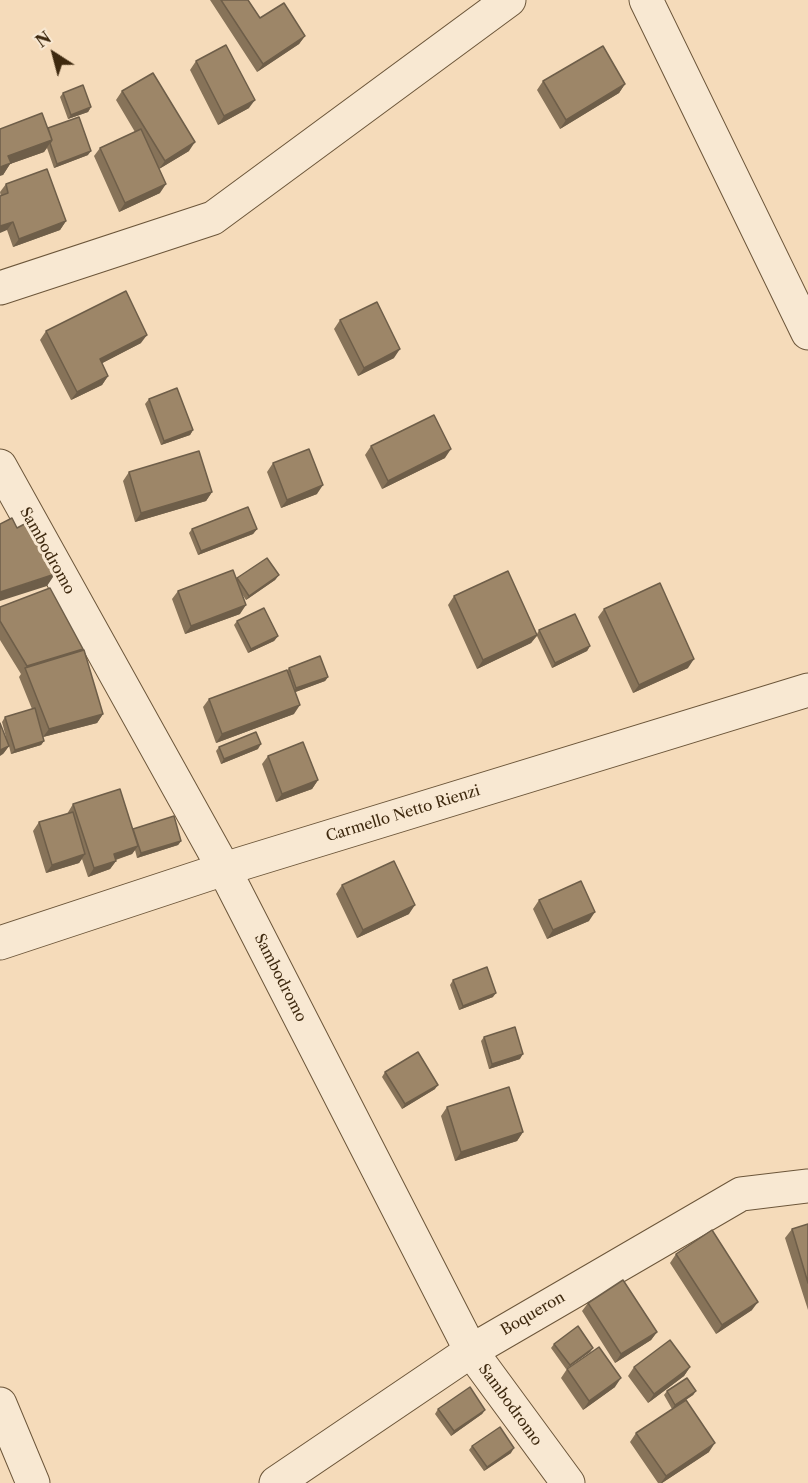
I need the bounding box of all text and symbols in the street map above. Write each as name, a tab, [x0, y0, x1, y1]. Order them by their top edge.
north arrow	[24, 24, 84, 84]
text: N	[32, 27, 55, 52]
street label: Sambodromo	[16, 504, 78, 598]
street label: Carmello Netto Rienzi	[324, 782, 482, 846]
street label: Sambodromo	[250, 931, 310, 1025]
street label: Boqueron	[498, 1288, 568, 1340]
street label: Sambodromo	[474, 1361, 546, 1449]

